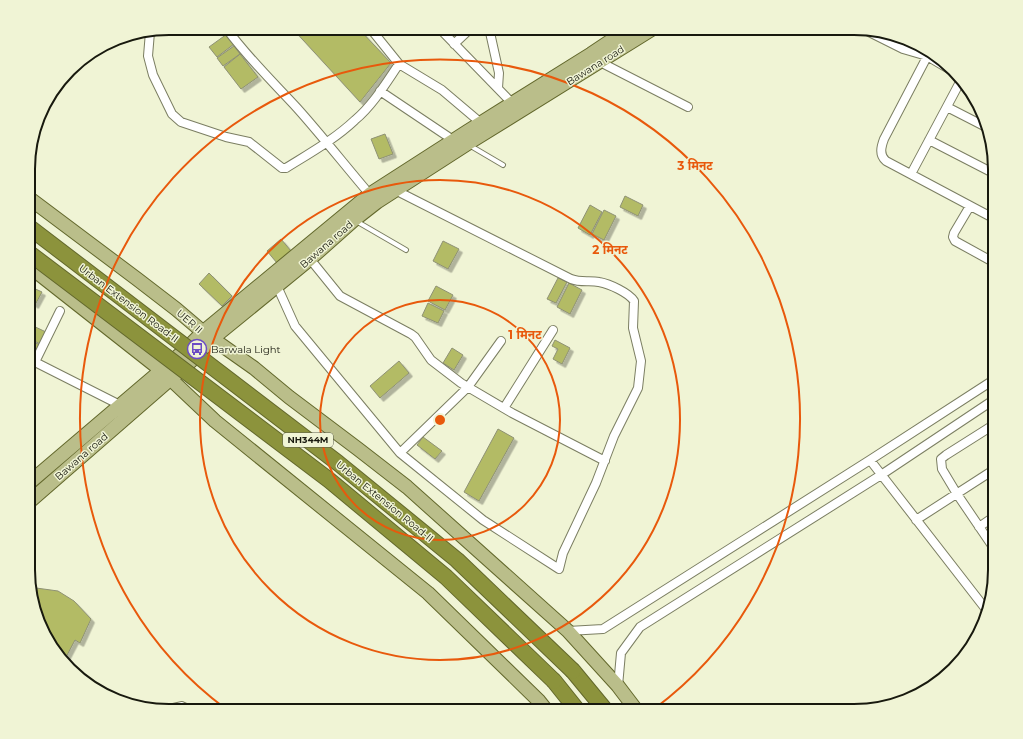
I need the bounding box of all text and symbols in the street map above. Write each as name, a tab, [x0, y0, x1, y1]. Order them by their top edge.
street label: Bawana road	[564, 42, 627, 88]
text: 3 मिनट	[676, 158, 713, 173]
street label: Bawana road	[297, 218, 355, 271]
text: 2 मिनट	[592, 242, 628, 257]
street label: Urban Extension Road-II	[76, 262, 181, 345]
street label: UER II	[174, 306, 205, 336]
text: 1 मिनट	[508, 327, 542, 342]
bus stop icon: Barwala Light	[186, 338, 208, 360]
place label: Barwala Light	[211, 343, 281, 356]
centre of rings	[433, 413, 447, 427]
street label: Bawana road	[52, 430, 110, 483]
road number: NH344M	[283, 433, 333, 447]
street label: Urban Extension Road-II	[333, 458, 436, 545]

